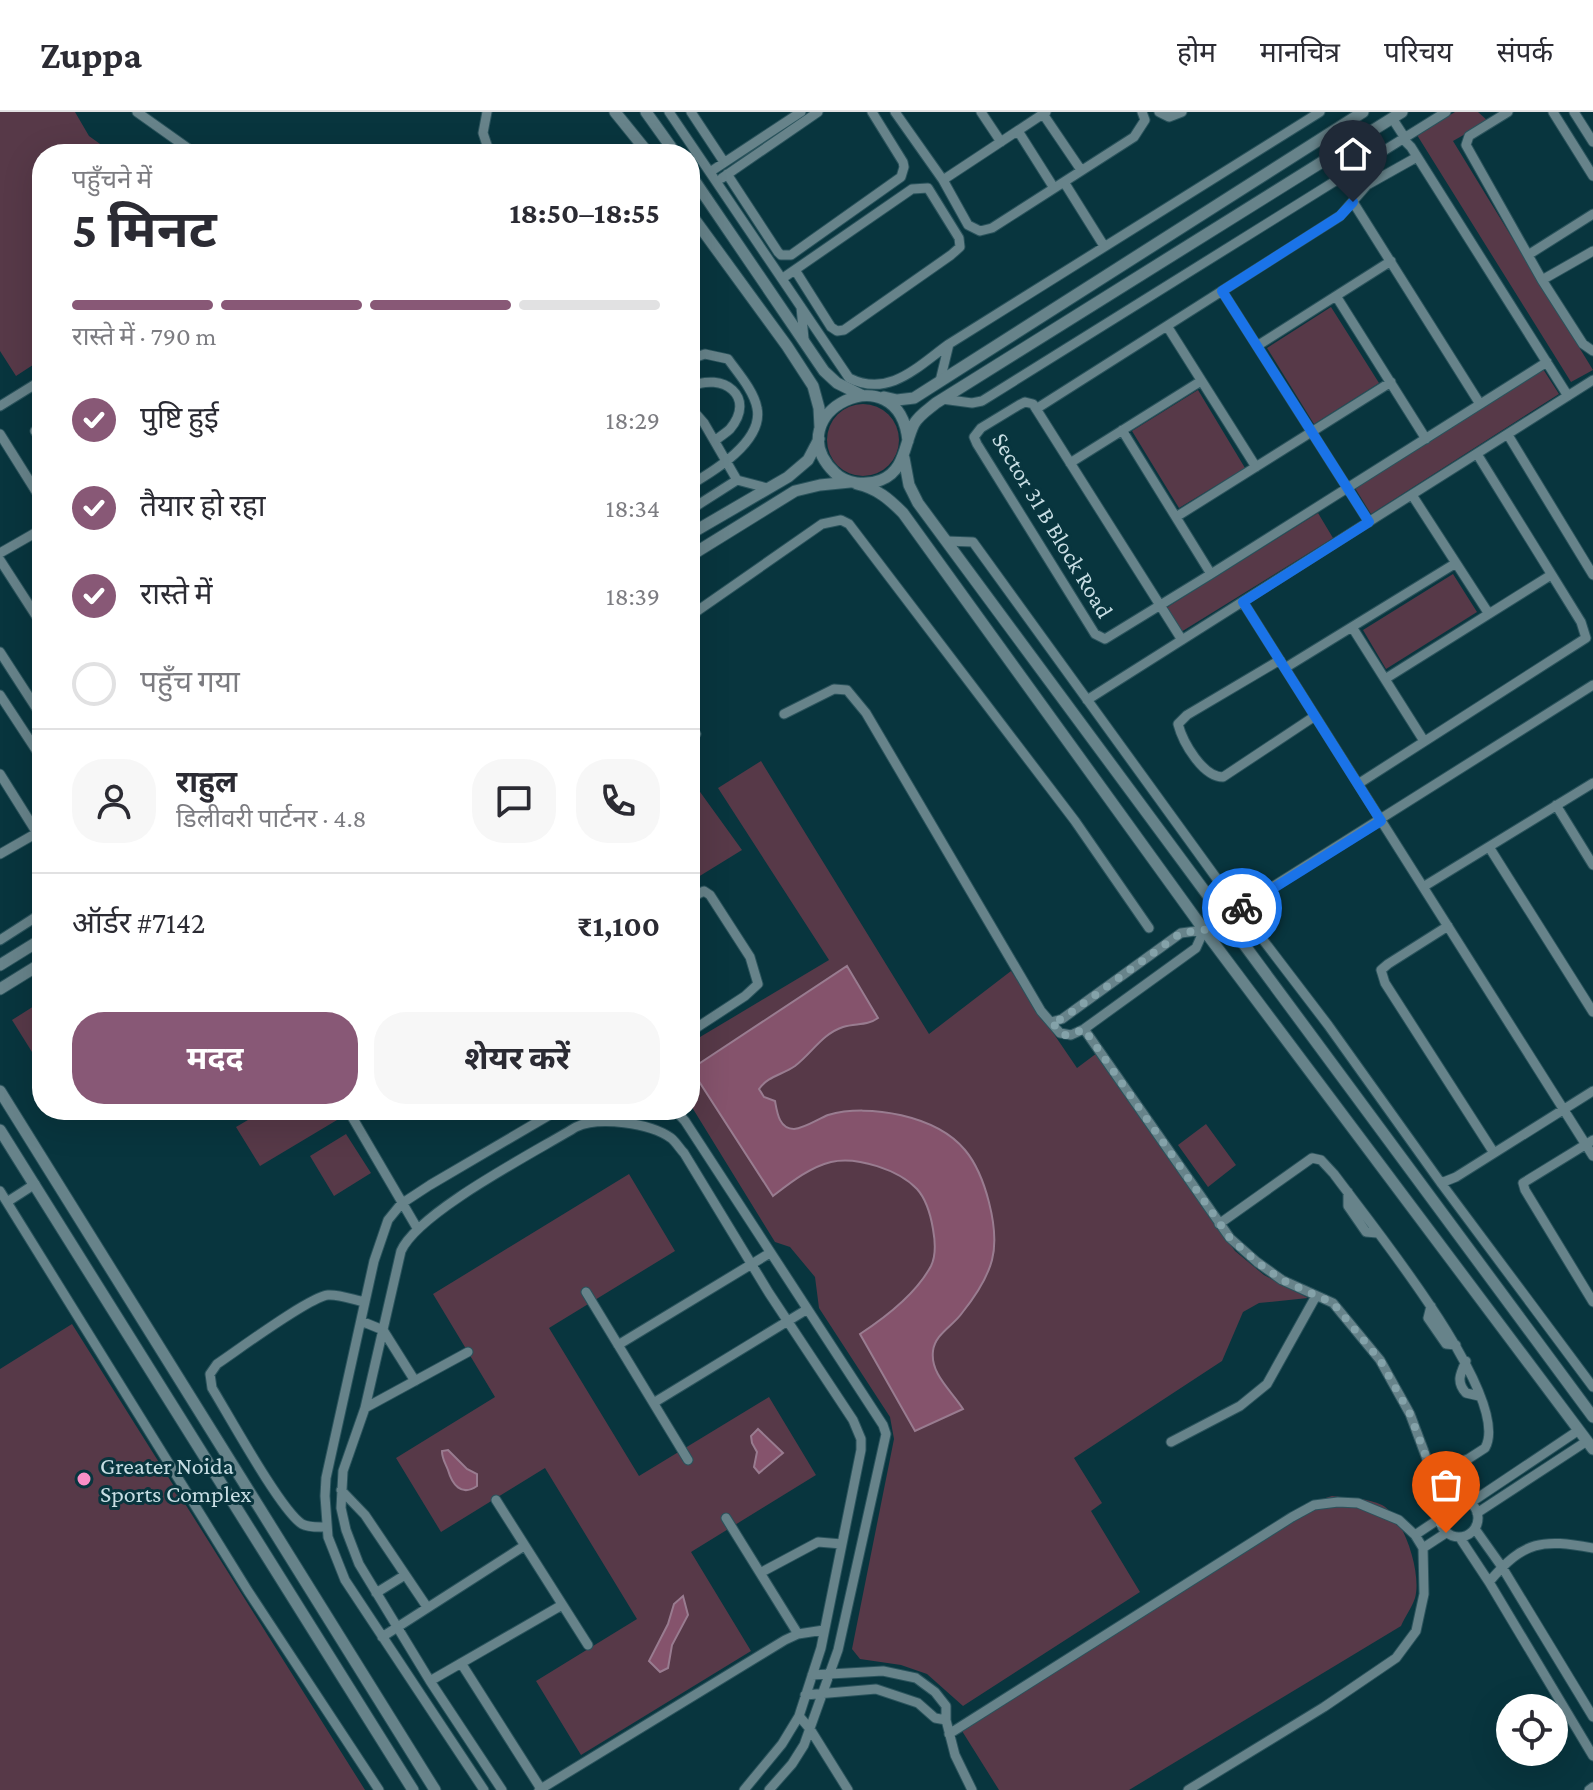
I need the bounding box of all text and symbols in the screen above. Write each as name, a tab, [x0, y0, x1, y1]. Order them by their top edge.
text: Zuppa	[40, 34, 142, 76]
text: होम	[1177, 37, 1216, 68]
text: मानचित्र	[1260, 37, 1340, 68]
text: परिचय	[1384, 37, 1453, 68]
text: संपर्क	[1497, 37, 1553, 68]
pin	[1319, 120, 1387, 202]
icon: home	[1331, 132, 1375, 176]
text: पहुँचने में	[72, 165, 152, 194]
text: 18:50–18:55	[509, 196, 660, 229]
text: 5 मिनट	[72, 200, 217, 258]
text: रास्ते में · 790 m	[72, 322, 216, 351]
icon: check	[72, 398, 116, 442]
text: पुष्टि हुई	[140, 401, 219, 434]
text: 18:29	[606, 406, 660, 435]
street label: Sector 31 B Block Road	[987, 427, 1119, 623]
icon: check	[72, 486, 116, 530]
text: तैयार हो रहा	[140, 489, 265, 522]
text: 18:34	[606, 494, 660, 523]
icon: check	[72, 574, 116, 618]
text: रास्ते में	[140, 577, 212, 610]
text: 18:39	[606, 582, 660, 611]
text: पहुँच गया	[140, 665, 240, 698]
button: person	[72, 759, 156, 843]
button: chat	[472, 759, 556, 843]
button: phone	[576, 759, 660, 843]
text: राहुल	[176, 765, 237, 798]
text: डिलीवरी पार्टनर · 4.8	[176, 804, 366, 833]
courier	[1202, 868, 1282, 948]
icon: bike	[1220, 886, 1264, 930]
text: ऑर्डर #7142	[72, 906, 205, 939]
text: ₹1,100	[577, 909, 660, 942]
button: मदद	[72, 1012, 358, 1104]
button: शेयर करें	[374, 1012, 660, 1104]
pin	[1412, 1451, 1480, 1533]
place label: Greater Noida Sports Complex	[100, 1452, 252, 1507]
icon: bag	[1424, 1463, 1468, 1507]
marker: Greater Noida Sports Complex	[75, 1470, 93, 1488]
map controls	[1496, 1694, 1568, 1766]
button: locate	[1496, 1694, 1568, 1766]

